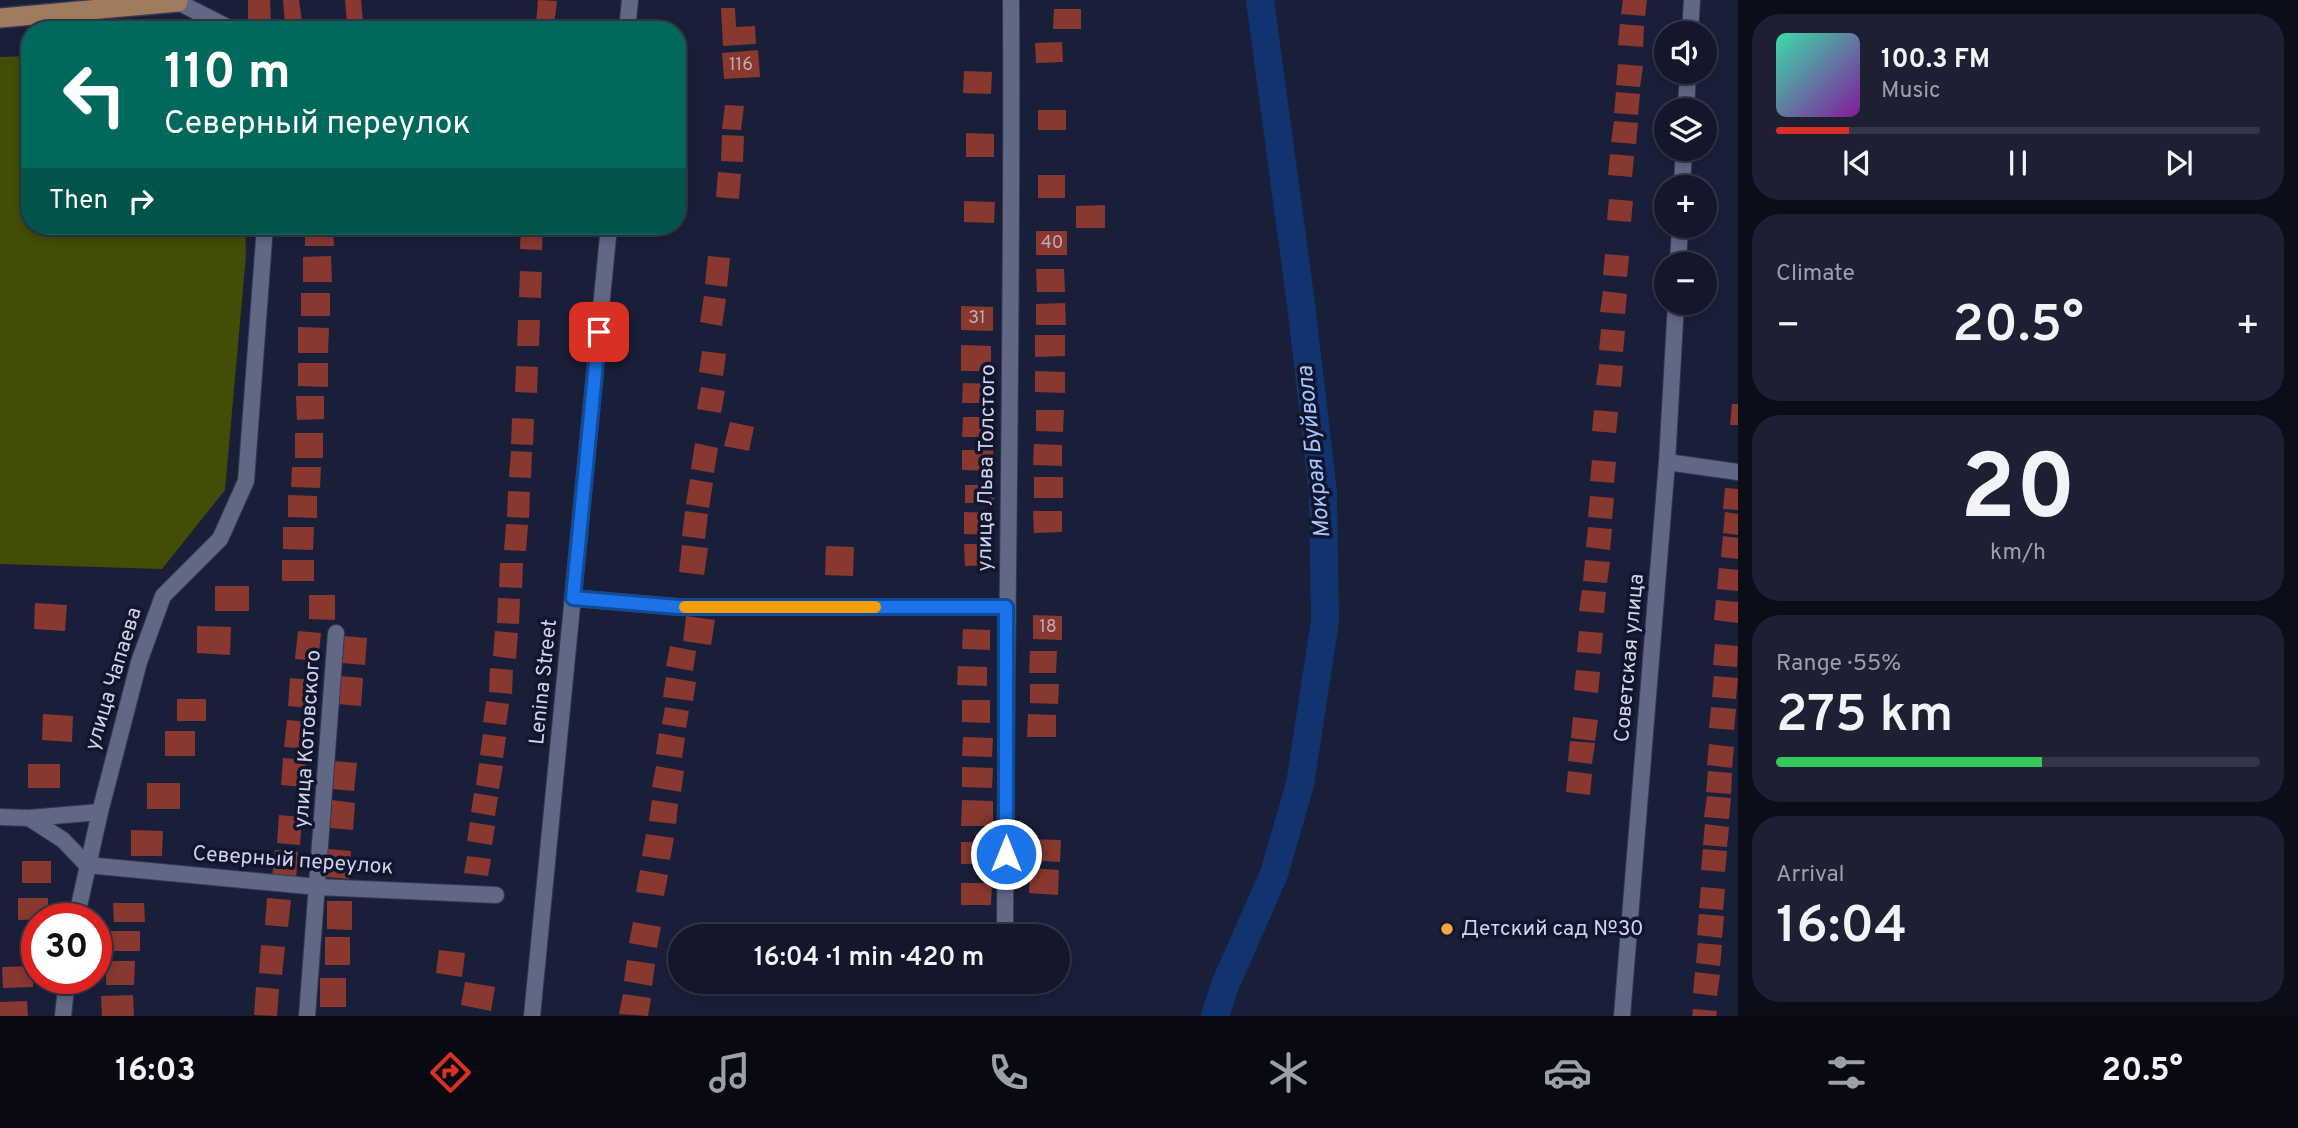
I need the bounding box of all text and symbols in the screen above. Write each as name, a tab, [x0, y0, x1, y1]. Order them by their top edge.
map controls	[1654, 21, 1717, 315]
button: sound	[1654, 21, 1717, 84]
text: 110 m	[164, 44, 291, 106]
text: 100.3 FM	[1881, 44, 1990, 77]
icon: left	[49, 49, 140, 140]
house number: 116	[729, 54, 753, 77]
text: Music	[1881, 77, 1941, 106]
button: layers	[1654, 98, 1717, 161]
text: Северный переулок	[164, 105, 471, 145]
icon: previous	[1838, 144, 1876, 182]
icon: pause	[1999, 144, 2037, 182]
icon: next	[2160, 144, 2198, 182]
button: +	[1654, 175, 1717, 238]
icon: right	[122, 182, 160, 220]
text: Then	[49, 185, 108, 218]
house number: 40	[1041, 232, 1063, 255]
button: −	[1654, 252, 1717, 315]
text: Climate	[1776, 260, 1855, 289]
text: 20.5°	[1952, 294, 2084, 360]
pin	[569, 302, 629, 362]
text: −	[1776, 303, 1801, 352]
text: +	[2235, 303, 2260, 352]
house number: 31	[968, 307, 986, 330]
icon: arrive	[580, 313, 618, 351]
street label: улица Льва Толстого	[972, 364, 1002, 572]
water label: Мокрая Буйвола	[1292, 364, 1338, 540]
text: 20	[1960, 436, 2076, 551]
text: km/h	[1990, 539, 2046, 568]
street label: Советская улица	[1609, 573, 1651, 743]
street label: улица Чапаева	[79, 604, 149, 754]
house number: 18	[1039, 616, 1057, 639]
street label: Lenina Street	[524, 618, 564, 746]
street label: улица Котовского	[288, 649, 328, 829]
text: Range · 55%	[1776, 650, 1901, 679]
text: 275 km	[1776, 684, 1953, 750]
position arrow	[969, 817, 1043, 891]
street label: Северный переулок	[192, 841, 394, 881]
text: Arrival	[1776, 861, 1845, 890]
text: 16:04	[1776, 895, 1907, 961]
speed limit sign: 30	[21, 903, 112, 994]
place label: Детский сад №30	[1461, 916, 1644, 943]
marker: Детский сад №30	[1439, 921, 1455, 937]
text: 16:04 · 1 min · 420 m	[754, 942, 984, 975]
icon: directions	[426, 1048, 475, 1097]
icon: music	[705, 1048, 754, 1097]
icon: phone	[984, 1048, 1033, 1097]
icon: climate	[1264, 1048, 1313, 1097]
icon: car	[1543, 1048, 1592, 1097]
icon: filters	[1822, 1048, 1871, 1097]
text: 16:03	[115, 1052, 196, 1092]
text: 20.5°	[2102, 1052, 2183, 1092]

